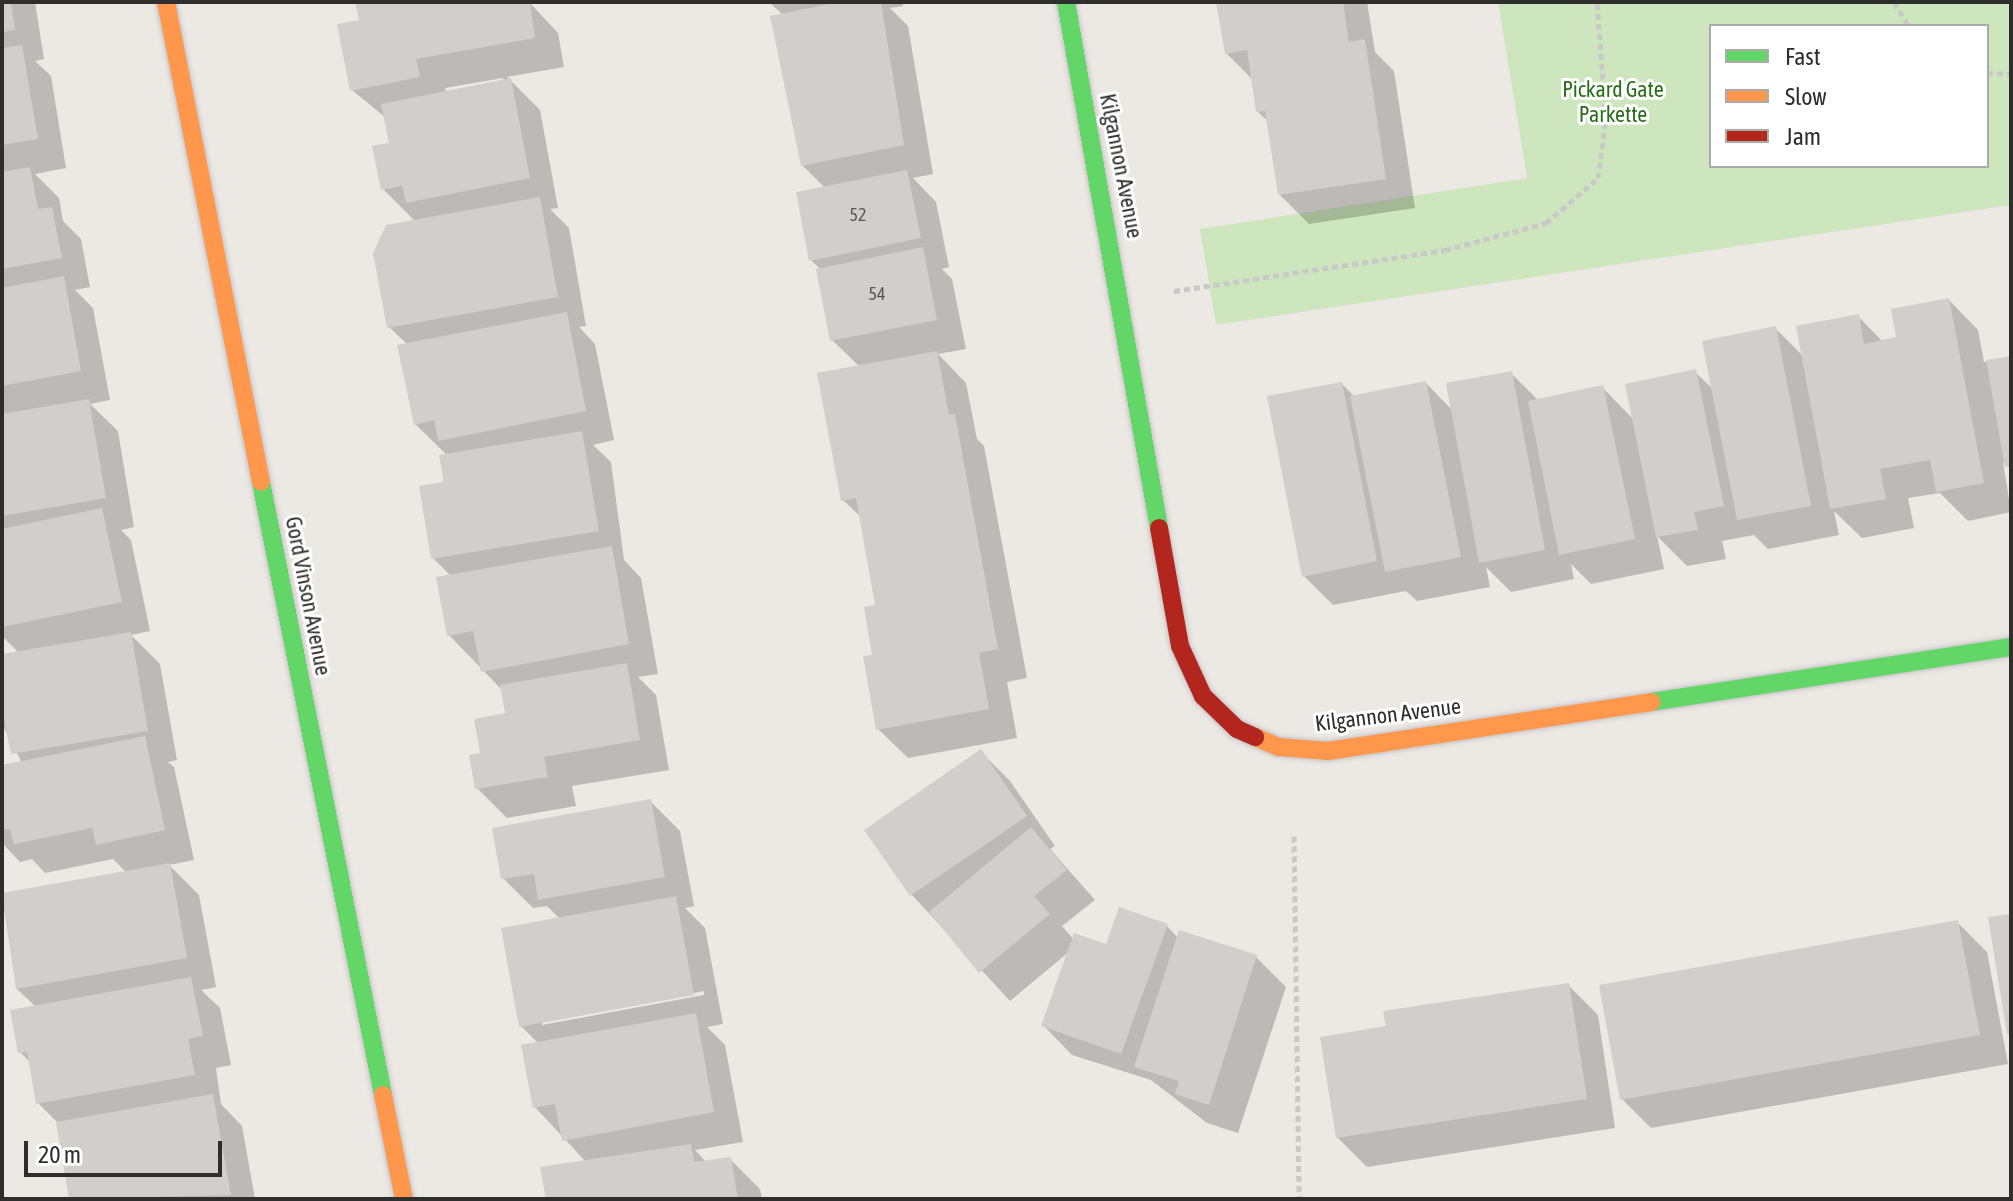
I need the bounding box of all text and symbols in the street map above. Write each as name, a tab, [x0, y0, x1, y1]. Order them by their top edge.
legend	[1709, 24, 1989, 168]
text: Fast	[1785, 43, 1821, 70]
park label: Pickard Gate Parkette	[1562, 76, 1664, 128]
text: Slow	[1785, 83, 1827, 110]
street label: Kilgannon Avenue	[1094, 91, 1148, 241]
text: Jam	[1785, 123, 1821, 150]
house number: 52	[850, 204, 866, 226]
house number: 54	[869, 283, 885, 305]
street label: Gord Vinson Avenue	[280, 514, 336, 678]
street label: Kilgannon Avenue	[1314, 693, 1462, 737]
scale bar	[28, 1125, 226, 1175]
text: 20 m	[38, 1141, 81, 1168]

